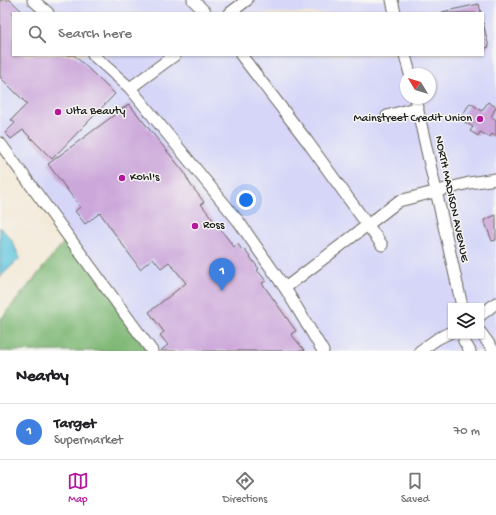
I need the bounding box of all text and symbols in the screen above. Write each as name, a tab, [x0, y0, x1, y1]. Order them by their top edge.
search box	[12, 12, 484, 56]
icon: search	[26, 23, 48, 45]
text: Search here	[58, 25, 132, 43]
north arrow	[400, 68, 436, 104]
place label: Ulta Beauty	[66, 105, 125, 119]
marker: Ulta Beauty	[53, 107, 63, 117]
place label: Mainstreet Credit Union	[354, 112, 472, 126]
marker: Mainstreet Credit Union	[475, 114, 485, 124]
street label: NORTH MADISON AVENUE	[431, 135, 471, 264]
place label: Kohl's	[130, 171, 160, 185]
marker: Kohl's	[117, 173, 127, 183]
your location	[236, 190, 256, 210]
place label: Ross	[203, 219, 225, 233]
marker: Ross	[190, 221, 200, 231]
pin: 1	[209, 258, 235, 291]
map controls	[448, 303, 484, 339]
button: layers	[448, 303, 484, 339]
text: Nearby	[16, 367, 69, 387]
text: Target	[54, 415, 96, 433]
text: 1	[26, 424, 32, 439]
text: 70 m	[454, 424, 480, 439]
text: Supermarket	[54, 433, 123, 448]
tab: Map	[67, 470, 89, 506]
tab: Directions	[223, 470, 267, 506]
tab: Saved	[401, 470, 429, 506]

